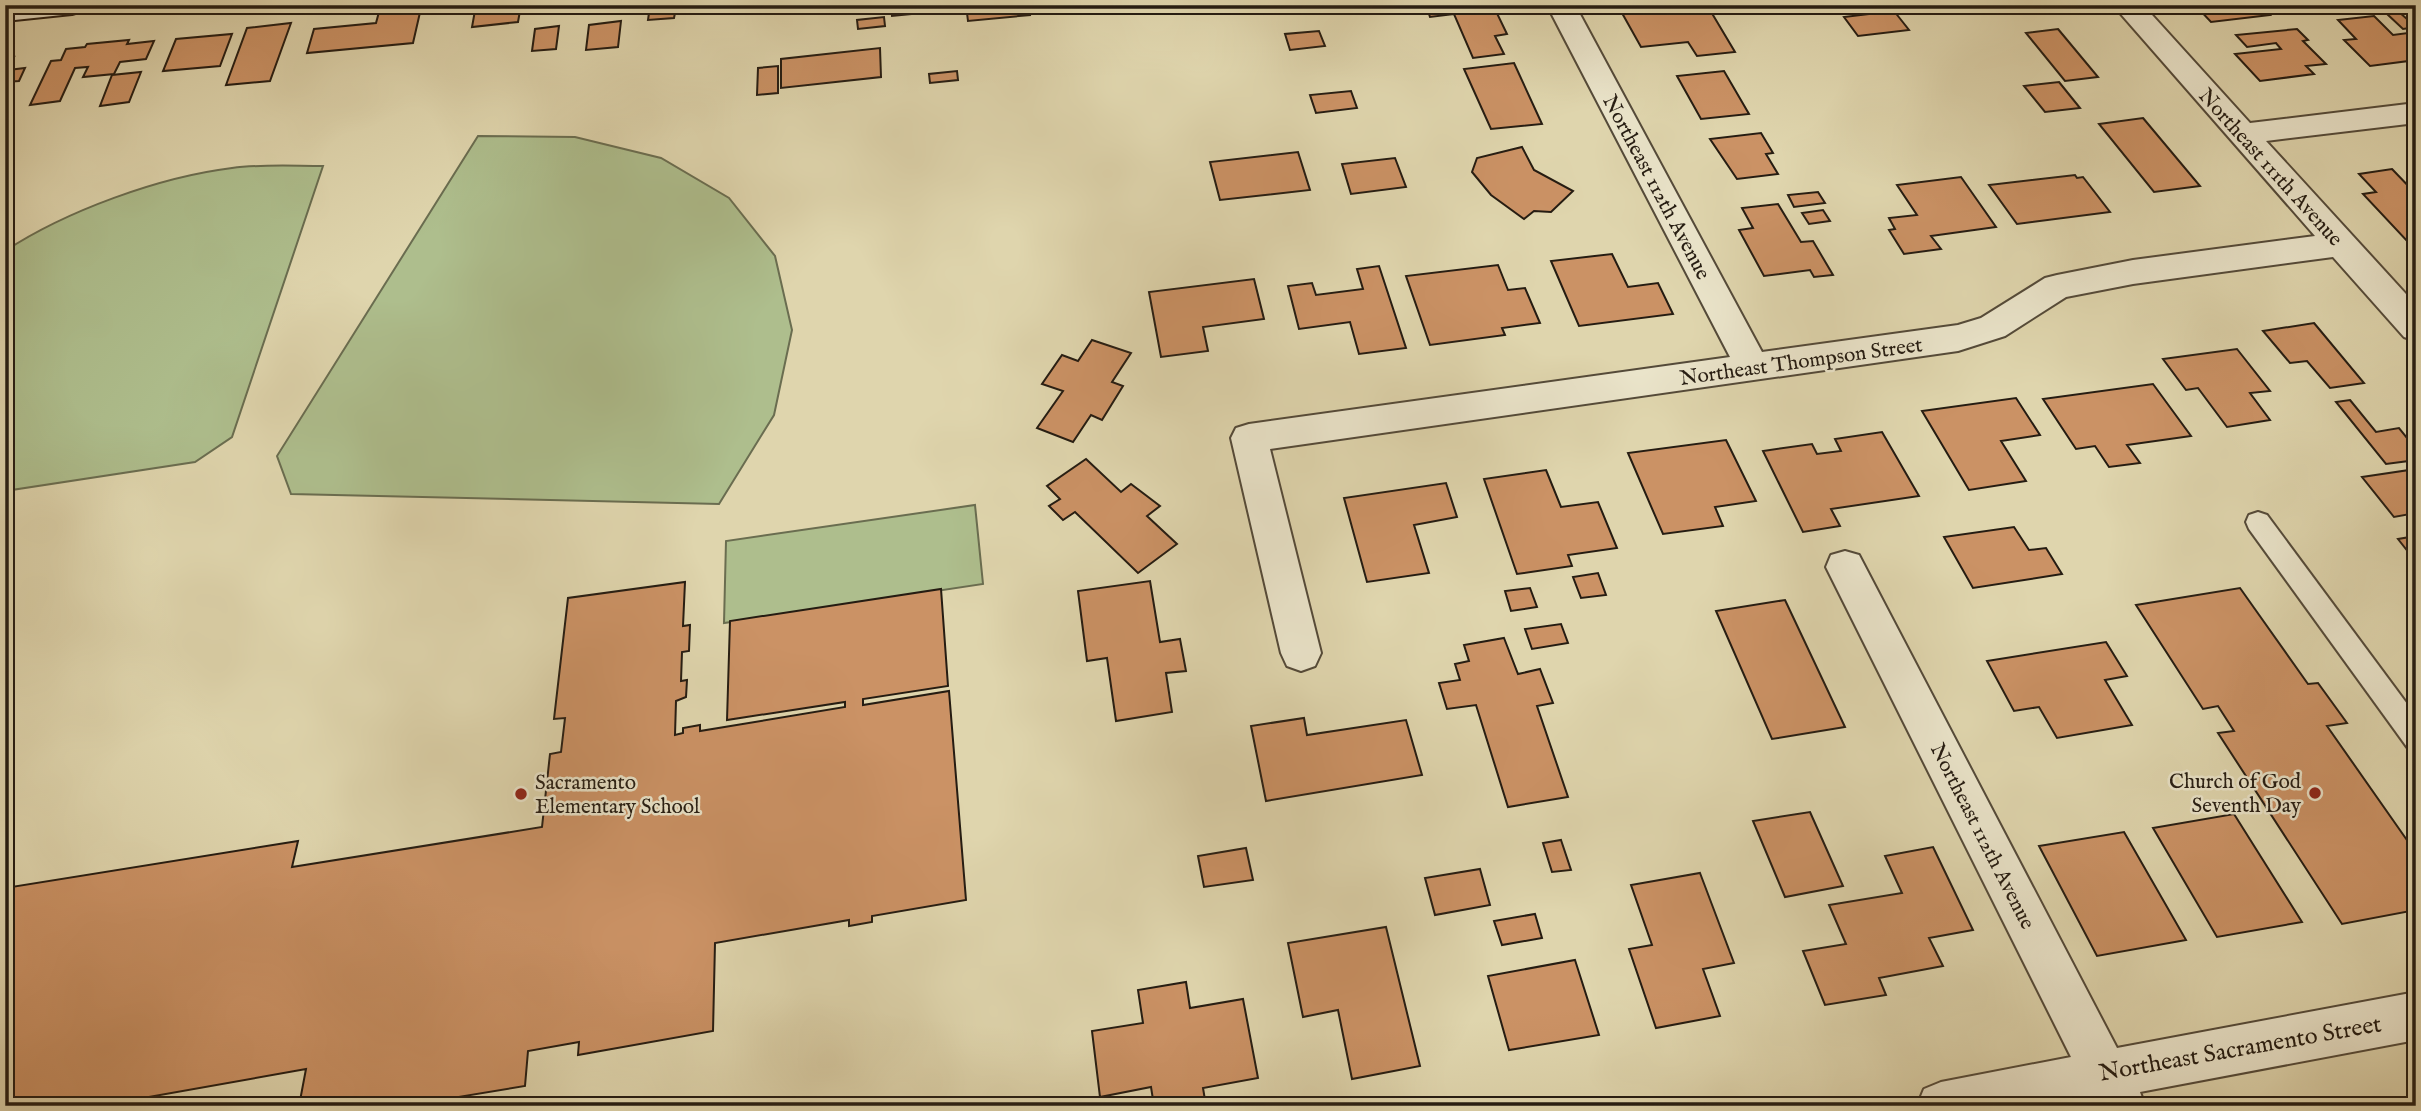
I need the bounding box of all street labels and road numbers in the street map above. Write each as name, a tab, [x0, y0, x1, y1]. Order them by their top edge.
street label: Northeast 111th Avenue	[2192, 83, 2348, 253]
street label: Northeast 112th Avenue	[1596, 91, 1716, 285]
street label: Northeast Thompson Street	[1678, 332, 1924, 393]
street label: Northeast 112th Avenue	[1923, 739, 2040, 935]
street label: Northeast Sacramento Street	[2097, 1009, 2384, 1090]

